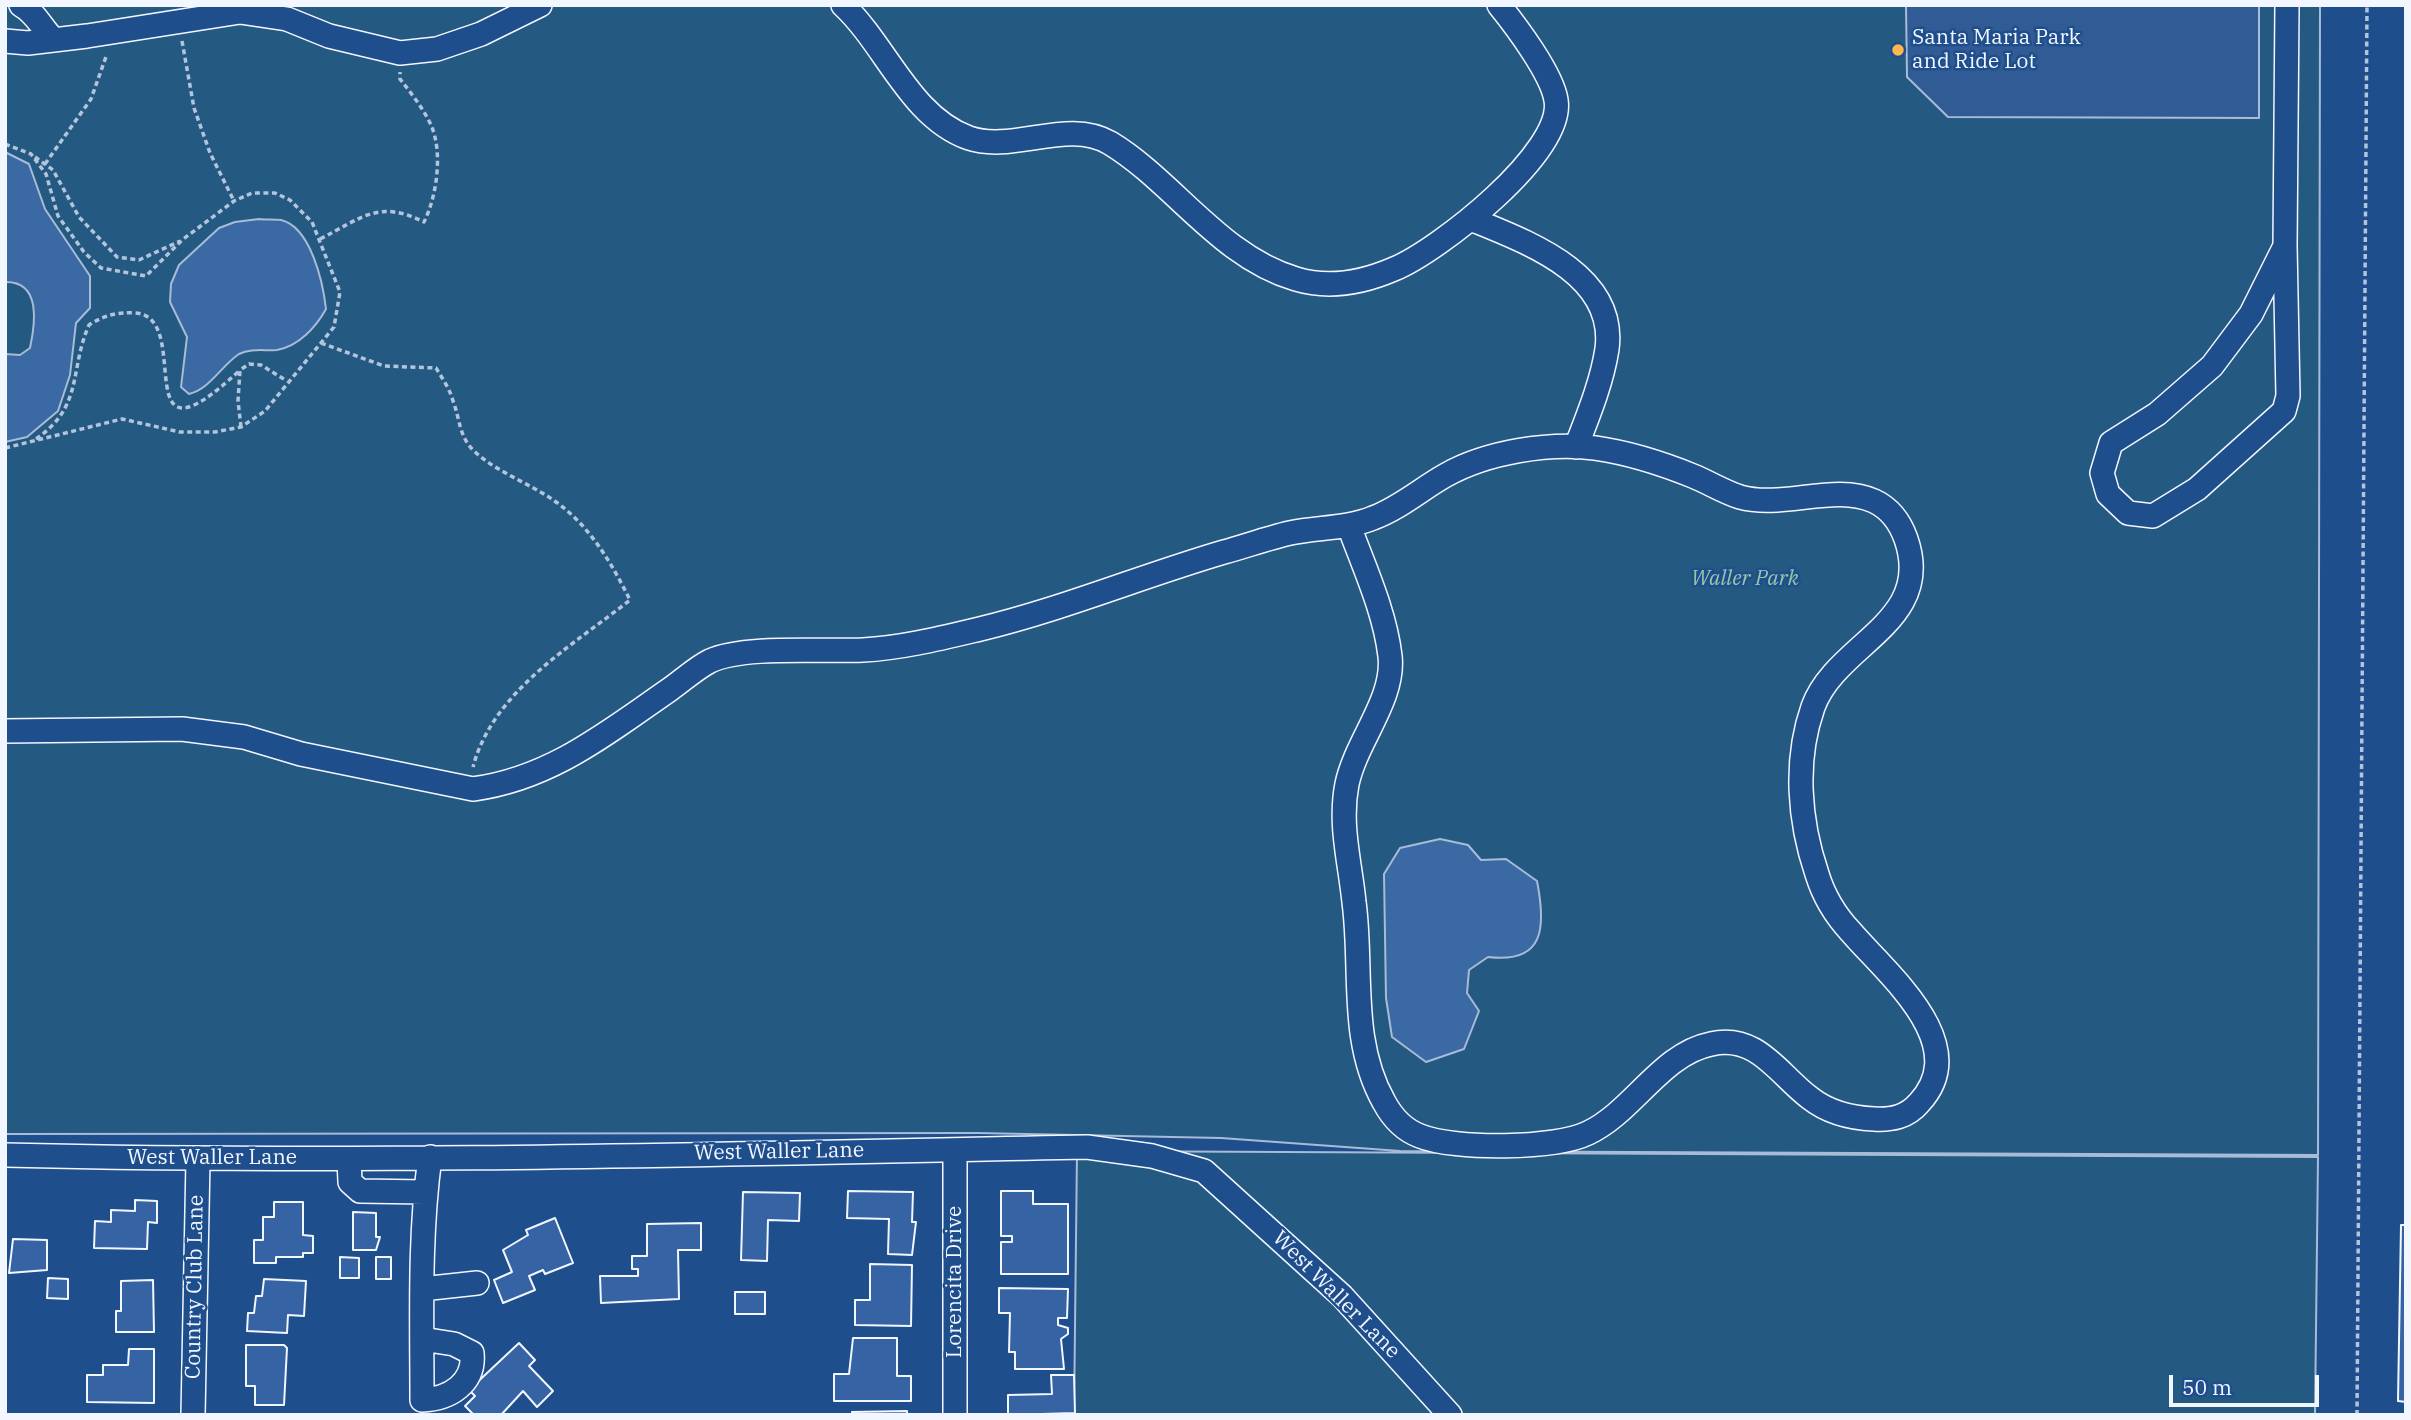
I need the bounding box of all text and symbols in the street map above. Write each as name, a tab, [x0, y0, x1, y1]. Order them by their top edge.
place label: Santa Maria Park and Ride Lot	[1912, 25, 2081, 75]
marker: Santa Maria Park and Ride Lot	[1890, 42, 1906, 58]
park label: Waller Park	[1691, 566, 1799, 592]
street label: West Waller Lane	[694, 1138, 864, 1166]
street label: West Waller Lane	[127, 1145, 297, 1171]
street label: Country Club Lane	[181, 1195, 209, 1379]
street label: Lorencita Drive	[942, 1206, 968, 1358]
street label: West Waller Lane	[1267, 1226, 1405, 1364]
scale bar	[2173, 1360, 2324, 1404]
text: 50 m	[2182, 1373, 2232, 1401]

